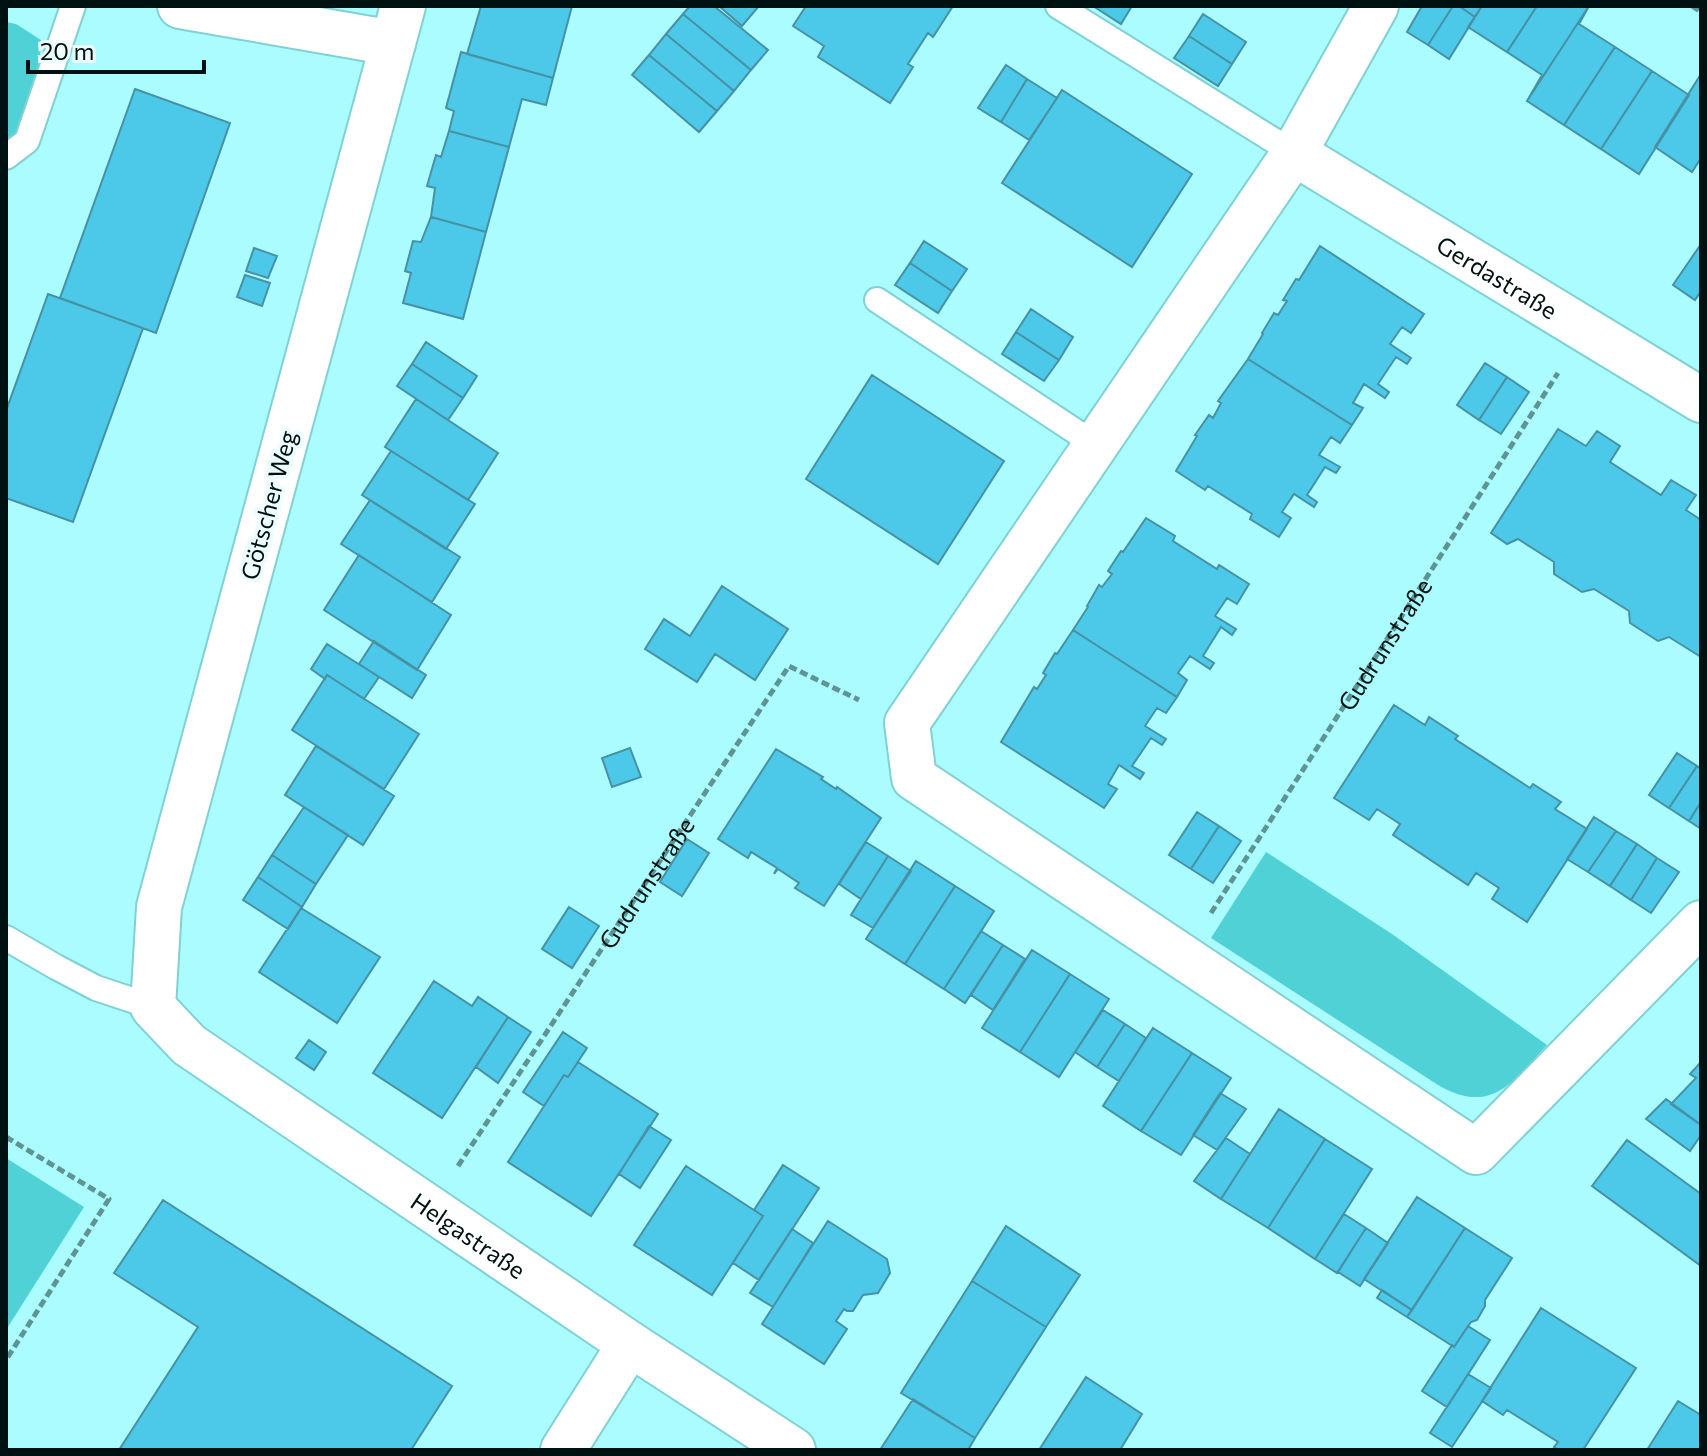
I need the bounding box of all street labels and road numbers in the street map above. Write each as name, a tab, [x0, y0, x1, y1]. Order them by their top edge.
street label: Gerdastraße	[1432, 229, 1563, 324]
street label: Götscher Weg	[234, 427, 302, 583]
street label: Gudrunstraße	[1331, 572, 1437, 715]
street label: Gudrunstraße	[592, 811, 700, 954]
street label: Helgastraße	[406, 1186, 532, 1284]

